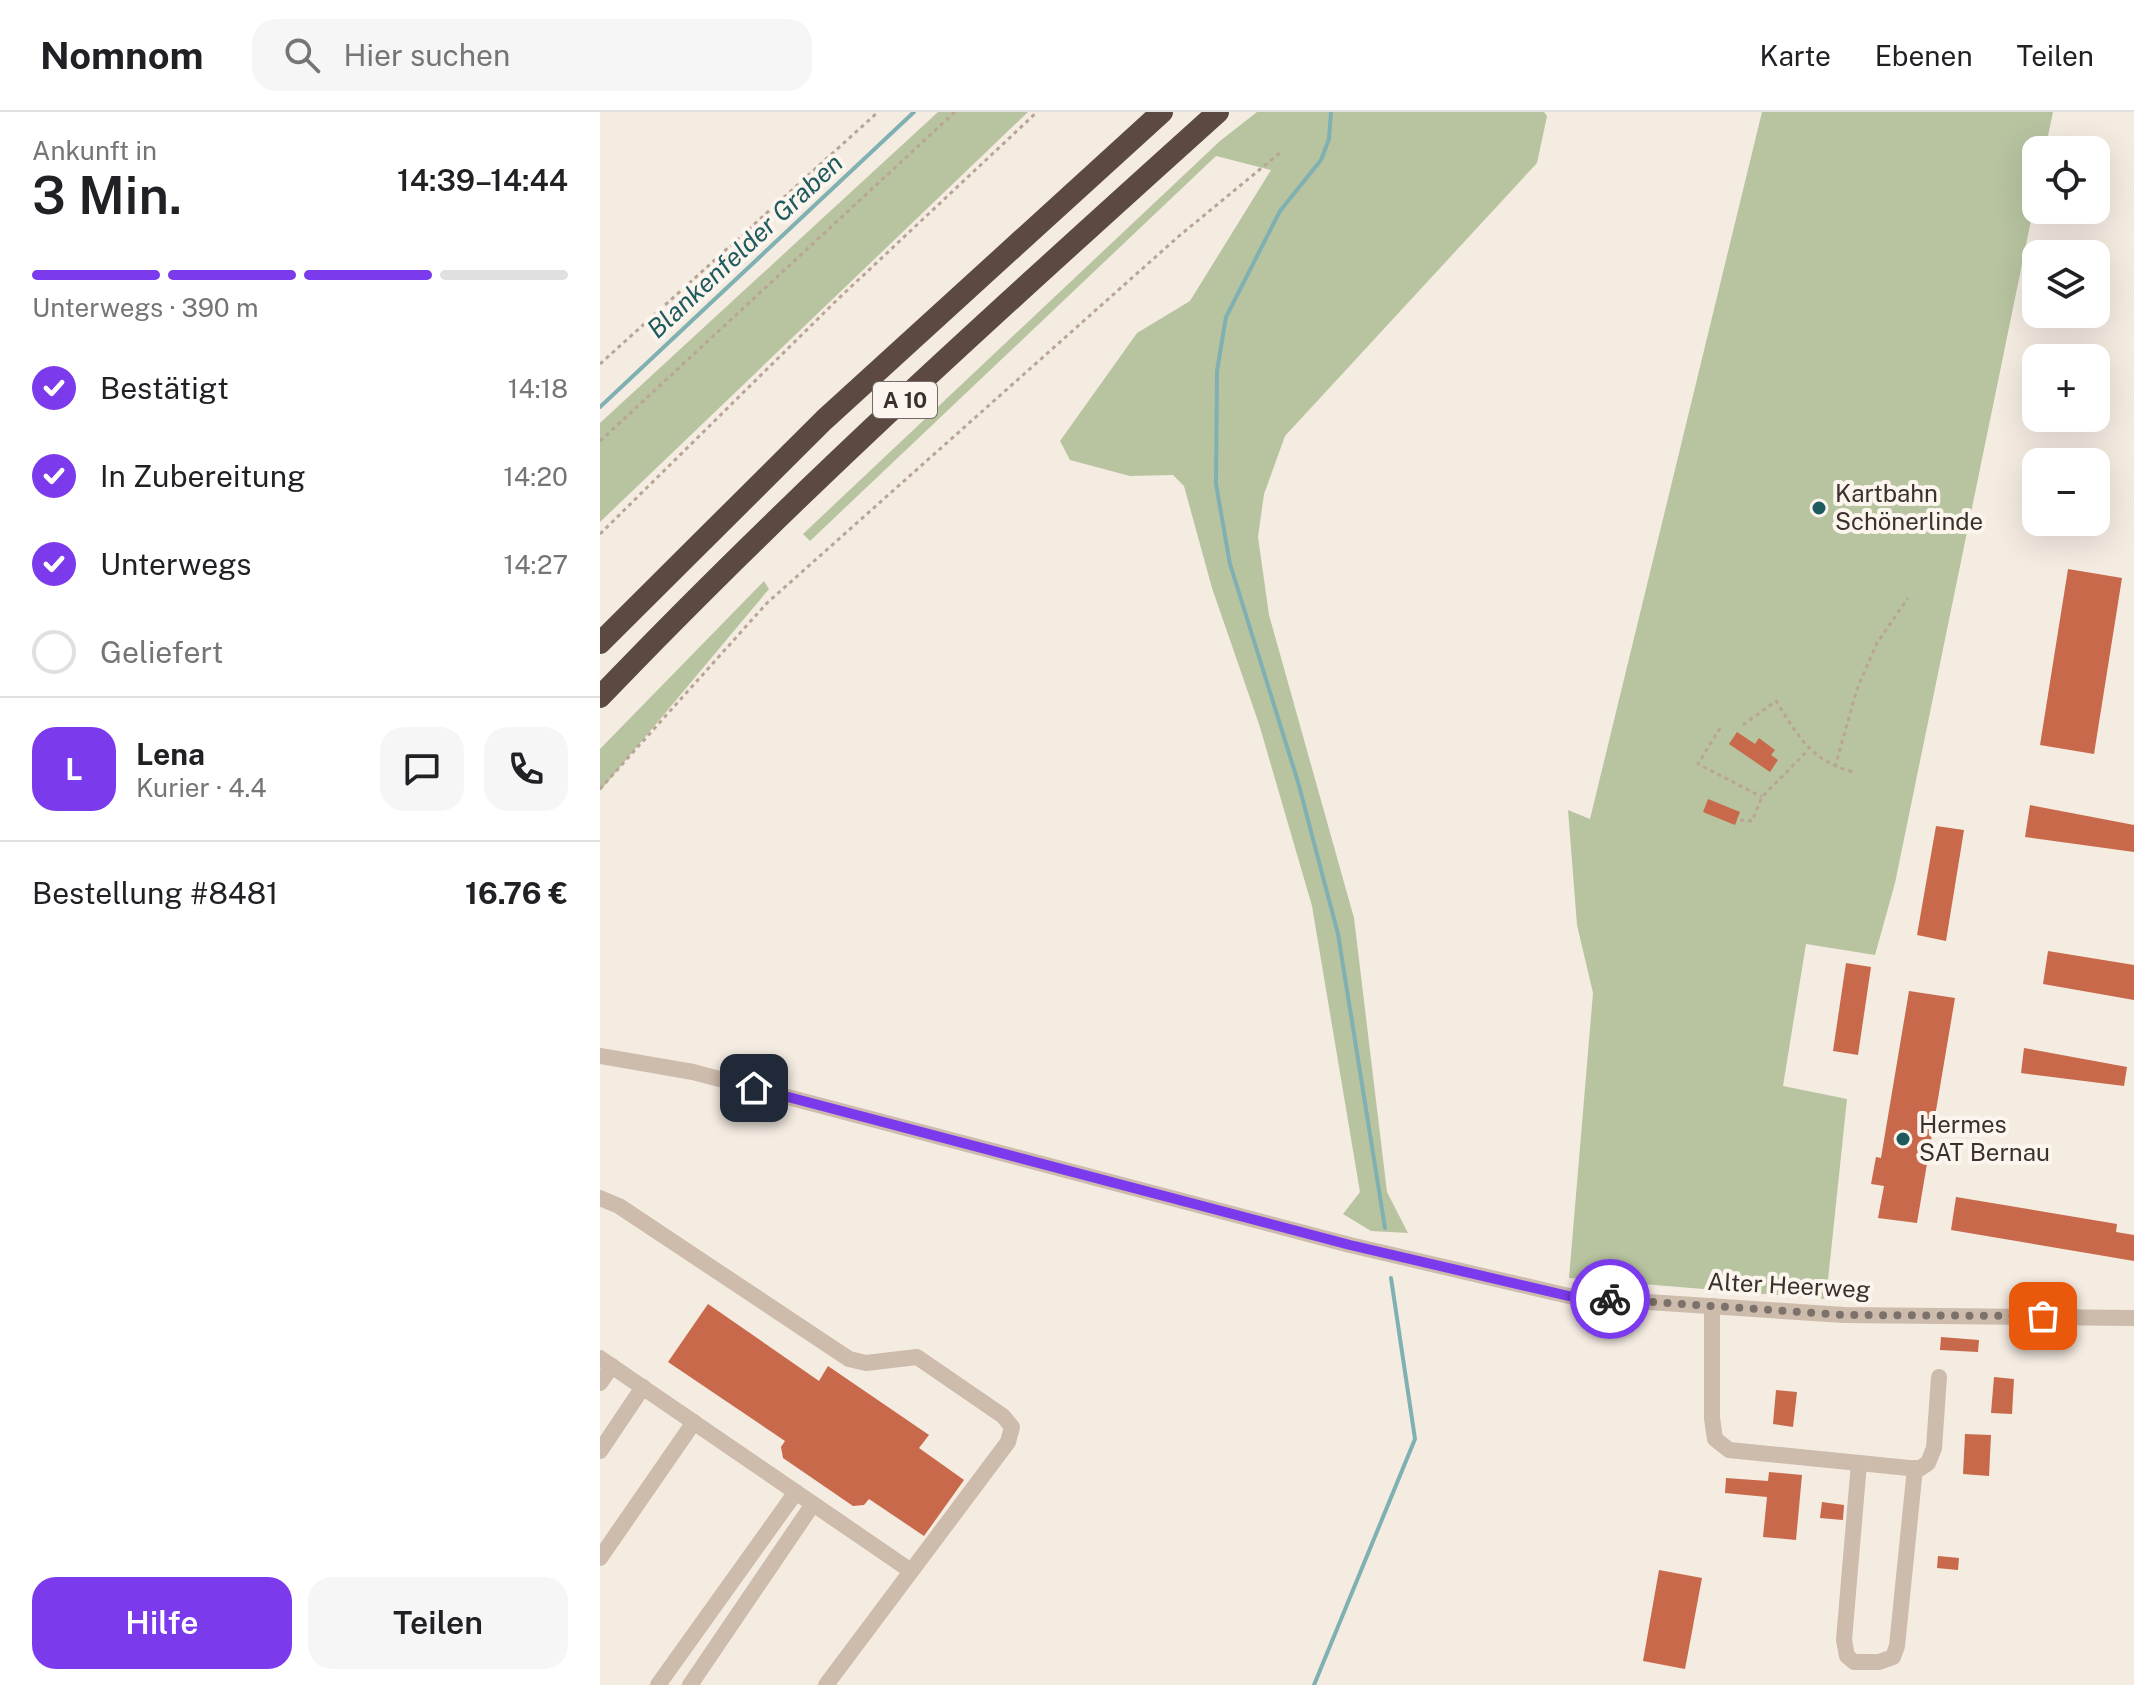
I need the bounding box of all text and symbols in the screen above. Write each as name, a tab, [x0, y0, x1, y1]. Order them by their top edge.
search box	[252, 19, 812, 91]
text: Nomnom	[40, 33, 204, 78]
icon: search	[280, 33, 324, 77]
text: Hier suchen	[344, 37, 510, 73]
text: Karte	[1760, 39, 1831, 72]
text: Ebenen	[1875, 39, 1973, 72]
text: Teilen	[2017, 39, 2094, 72]
text: Ankunft in	[32, 135, 157, 166]
map controls	[2022, 136, 2110, 536]
button: locate	[2022, 136, 2110, 224]
water label: Blankenfelder Graben	[641, 147, 849, 344]
text: 14:39–14:44	[397, 162, 568, 198]
text: 3 Min.	[32, 165, 182, 226]
button: layers	[2022, 240, 2110, 328]
text: Unterwegs · 390 m	[32, 292, 259, 323]
button: +	[2022, 344, 2110, 432]
icon: check	[32, 366, 76, 410]
text: Bestätigt	[100, 370, 229, 406]
text: 14:18	[508, 373, 568, 404]
road number: A 10	[873, 382, 937, 418]
button: −	[2022, 448, 2110, 536]
icon: check	[32, 454, 76, 498]
text: In Zubereitung	[100, 458, 306, 494]
text: 14:20	[503, 461, 568, 492]
place label: Kartbahn Schönerlinde	[1835, 479, 1983, 535]
marker: Kartbahn Schönerlinde	[1810, 499, 1828, 517]
icon: check	[32, 542, 76, 586]
text: Unterwegs	[100, 546, 251, 582]
text: 14:27	[504, 549, 568, 580]
text: Geliefert	[100, 634, 223, 670]
button: chat	[380, 727, 464, 811]
button: phone	[484, 727, 568, 811]
text: Lena	[136, 736, 205, 772]
text: L	[65, 751, 83, 787]
text: Kurier · 4.4	[136, 772, 267, 803]
text: Bestellung #8481	[32, 875, 278, 911]
text: 16.76 €	[465, 875, 568, 911]
pin	[720, 1054, 788, 1122]
icon: home	[732, 1066, 776, 1110]
place label: Hermes SAT Bernau	[1919, 1110, 2050, 1166]
marker: Hermes SAT Bernau	[1894, 1130, 1912, 1148]
courier	[1570, 1259, 1650, 1339]
street label: Alter Heerweg	[1707, 1267, 1871, 1303]
icon: bike	[1588, 1277, 1632, 1321]
pin	[2009, 1282, 2077, 1350]
icon: bag	[2021, 1294, 2065, 1338]
button: Hilfe	[32, 1577, 292, 1669]
button: Teilen	[308, 1577, 568, 1669]

